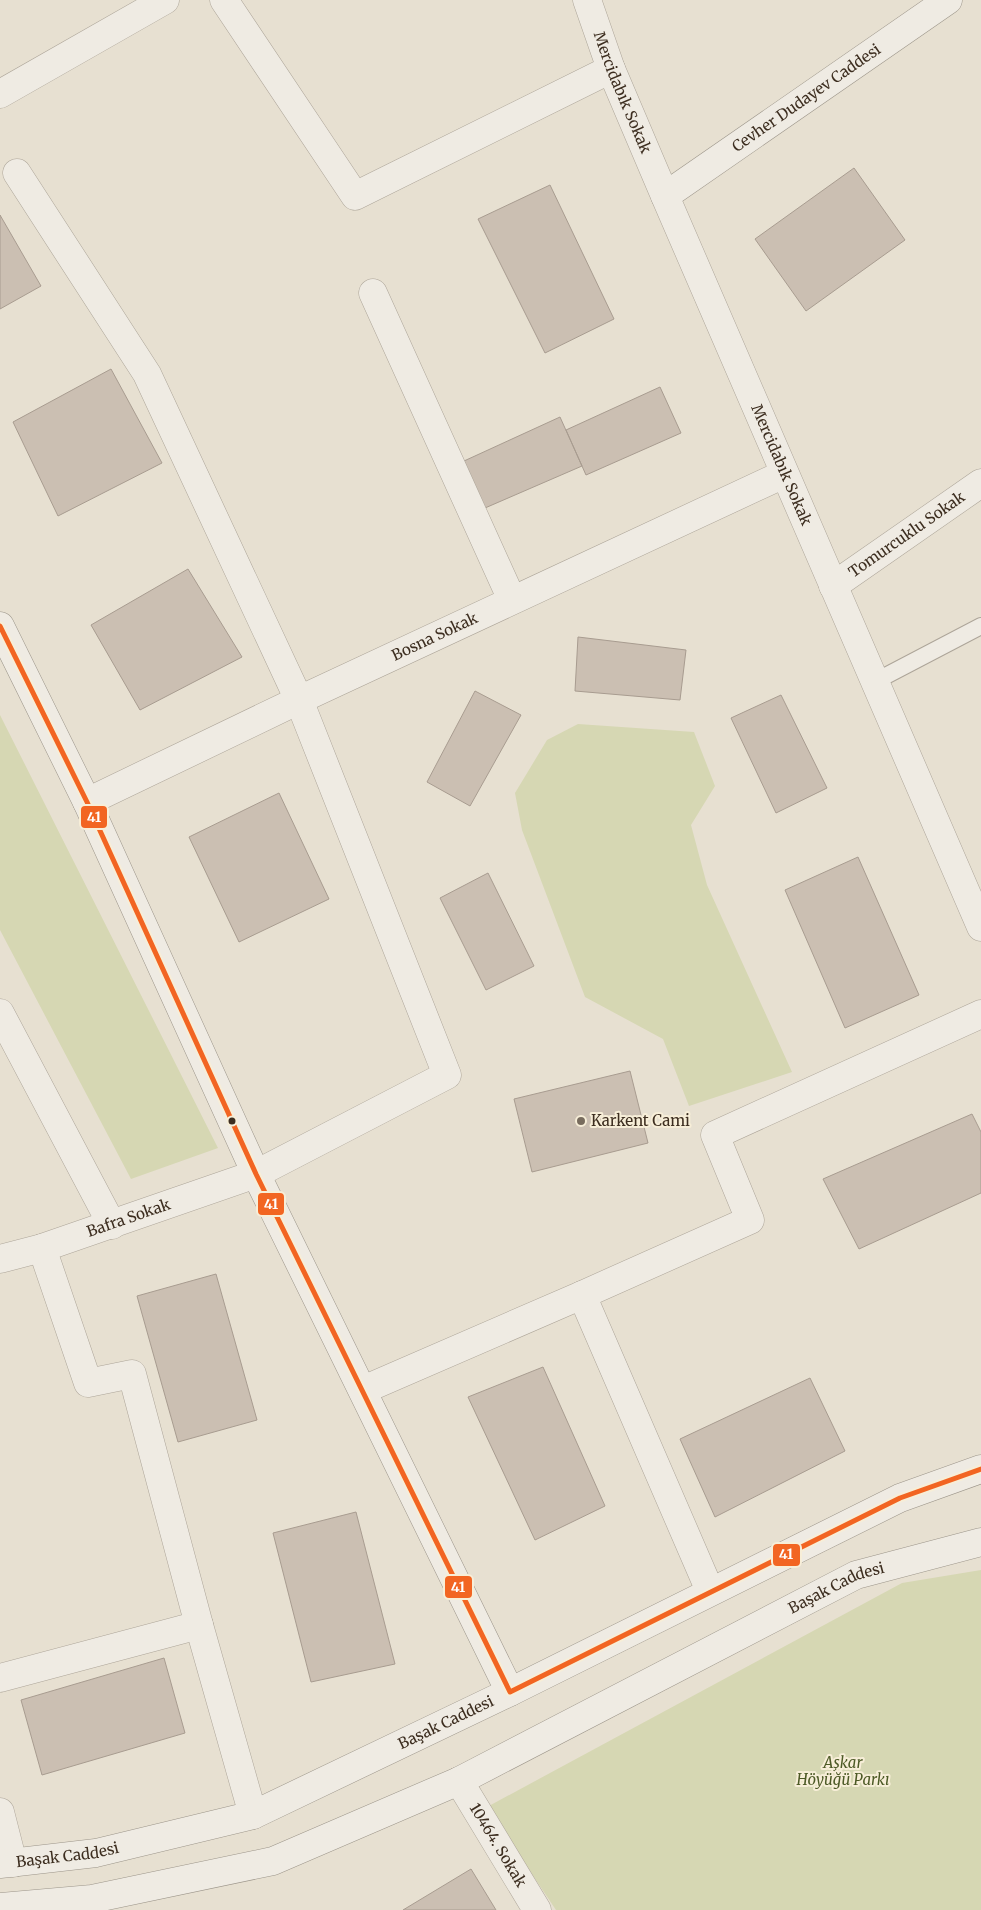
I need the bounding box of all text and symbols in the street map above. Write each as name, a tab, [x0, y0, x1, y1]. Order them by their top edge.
street label: Mercidabık Sokak	[590, 29, 656, 157]
street label: Cevher Dudayev Caddesi	[728, 39, 884, 156]
street label: Mercidabık Sokak	[747, 401, 816, 529]
street label: Tomurcuklu Sokak	[845, 487, 969, 581]
street label: Bosna Sokak	[388, 608, 481, 665]
line badge: 41	[80, 805, 108, 829]
text: 41	[87, 808, 102, 826]
place label: Karkent Cami	[591, 1111, 690, 1130]
marker: Karkent Cami	[575, 1115, 587, 1127]
unlabelled marker	[227, 1116, 237, 1126]
line badge: 41	[257, 1192, 285, 1216]
street label: Bafra Sokak	[84, 1194, 173, 1241]
text: 41	[264, 1195, 279, 1213]
line badge: 41	[772, 1543, 801, 1567]
text: 41	[779, 1545, 794, 1563]
street label: Başak Caddesi	[785, 1558, 886, 1617]
line badge: 41	[444, 1575, 473, 1599]
text: 41	[451, 1578, 466, 1596]
street label: Başak Caddesi	[395, 1691, 497, 1753]
park label: Aşkar Höyüğü Parkı	[796, 1753, 889, 1789]
street label: 10464. Sokak	[466, 1799, 531, 1891]
street label: Başak Caddesi	[15, 1838, 121, 1871]

